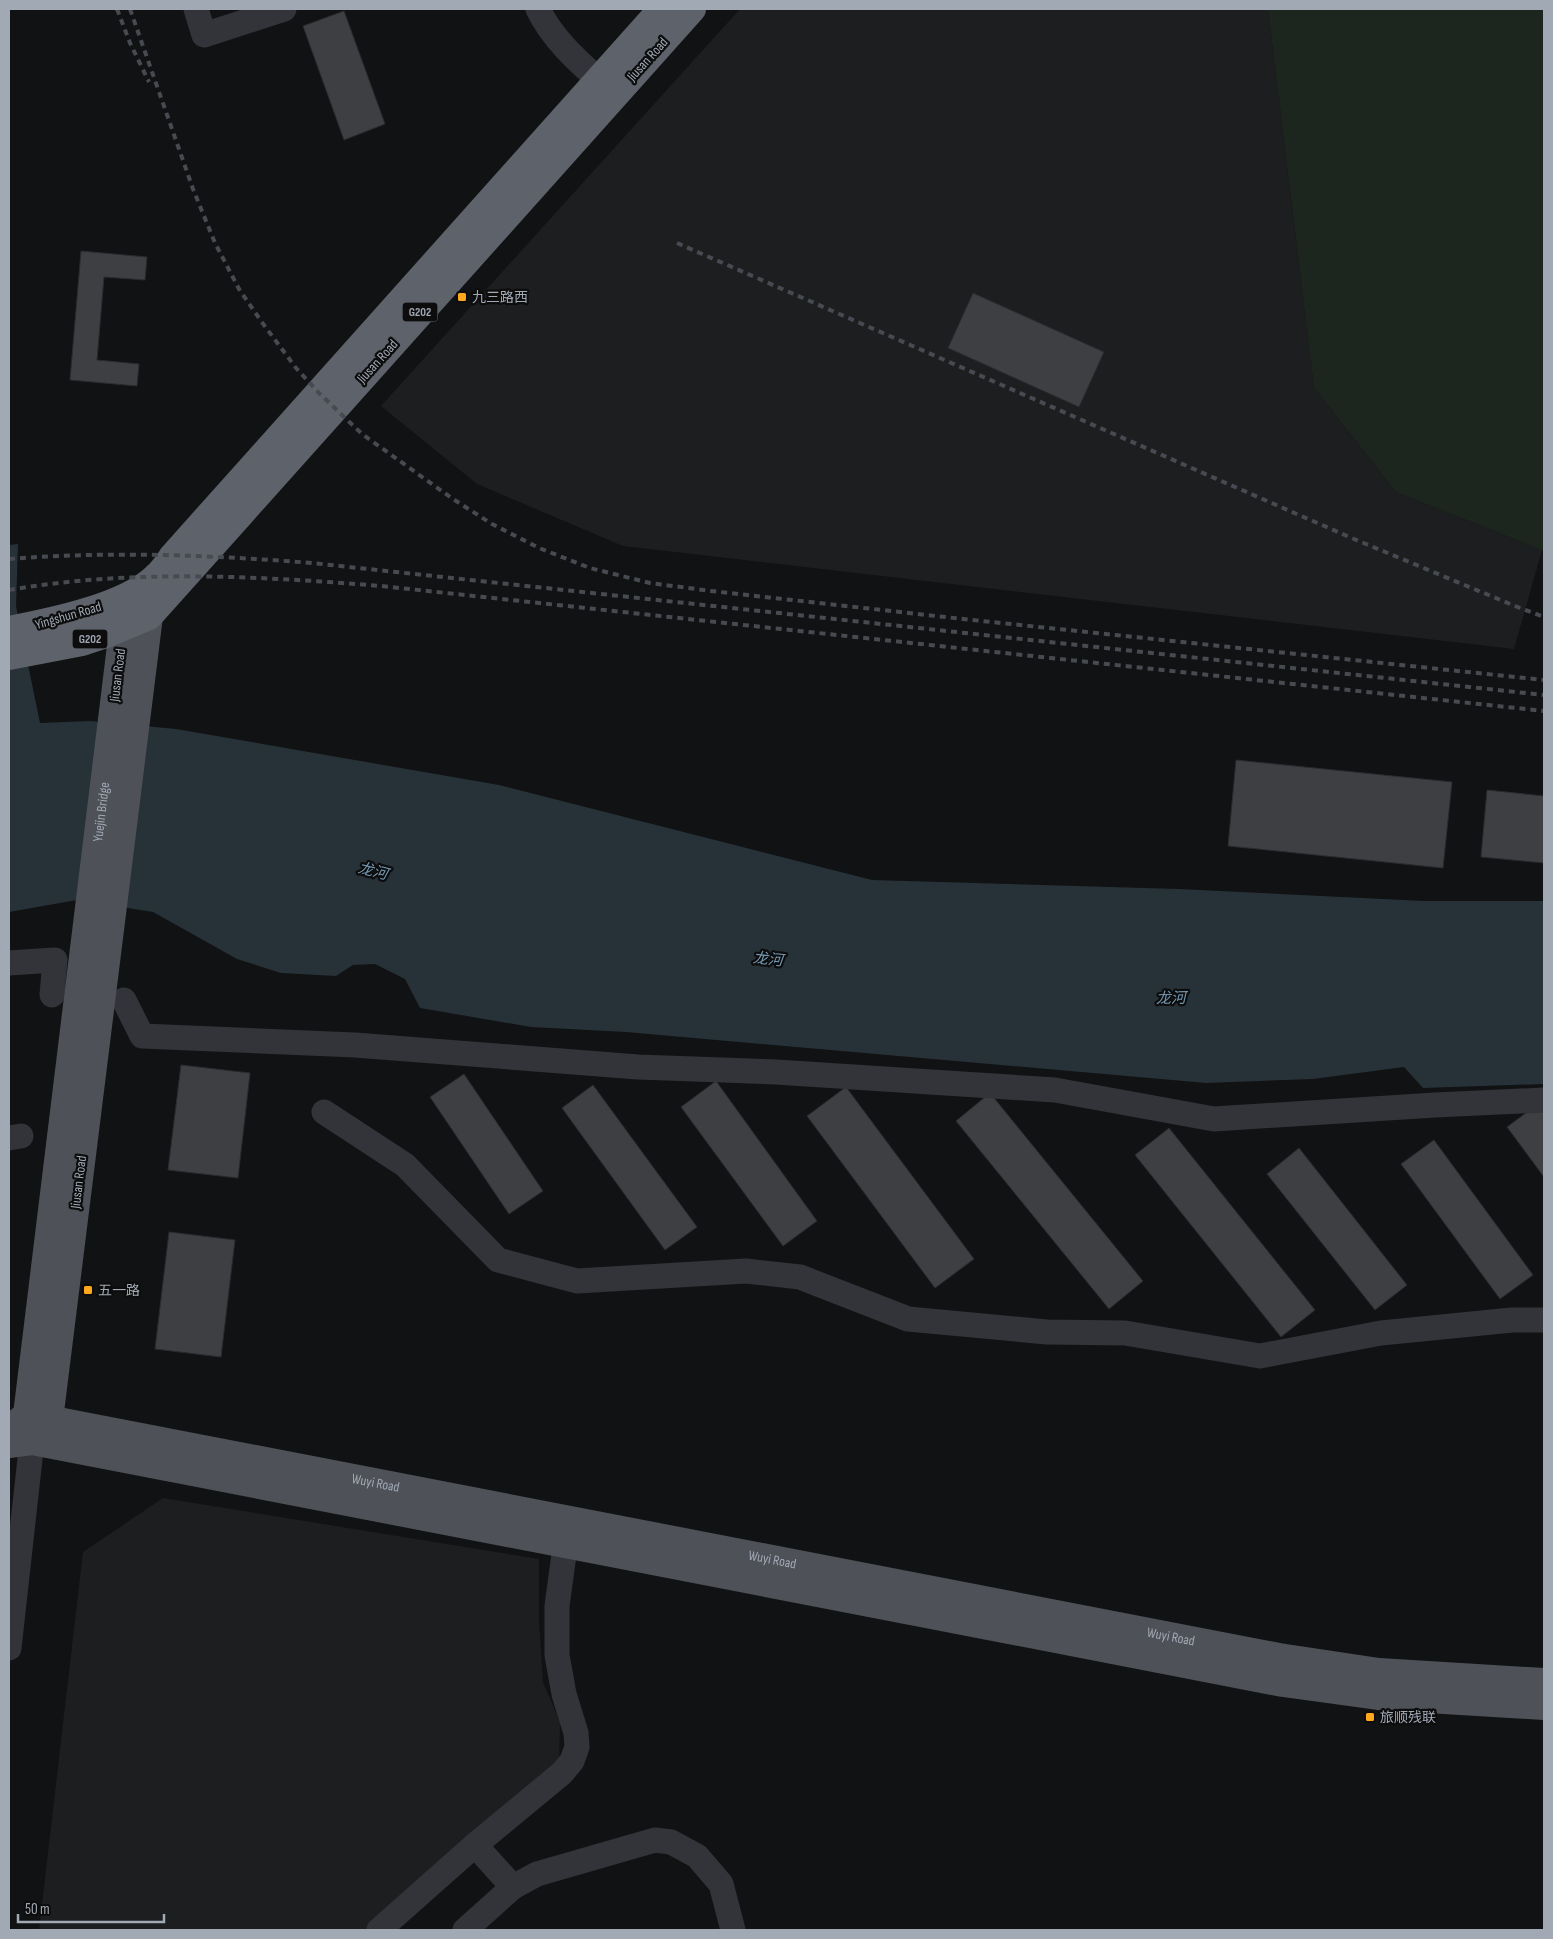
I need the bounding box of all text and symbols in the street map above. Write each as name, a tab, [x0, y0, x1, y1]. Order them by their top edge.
street label: Jiusan Road	[623, 34, 672, 86]
place label: 九三路西	[472, 289, 528, 306]
marker: 九三路西	[456, 291, 468, 303]
road number: G202	[402, 302, 438, 322]
street label: Jiusan Road	[353, 336, 402, 388]
street label: Yingshun Road	[33, 598, 103, 633]
road number: G202	[72, 630, 108, 648]
street label: Jiusan Road	[106, 647, 129, 704]
street label: Yuejin Bridge	[89, 781, 113, 843]
water label: 龙河	[356, 859, 393, 885]
water label: 龙河	[752, 948, 787, 971]
water label: 龙河	[1156, 989, 1189, 1008]
street label: Jiusan Road	[67, 1154, 90, 1211]
place label: 五一路	[98, 1282, 140, 1299]
marker: 五一路	[82, 1284, 94, 1296]
street label: Wuyi Road	[350, 1470, 401, 1496]
street label: Wuyi Road	[747, 1547, 798, 1573]
street label: Wuyi Road	[1146, 1624, 1196, 1650]
place label: 旅顺残联	[1380, 1709, 1436, 1726]
marker: 旅顺残联	[1364, 1711, 1376, 1723]
scale bar	[18, 1892, 164, 1924]
text: 50 m	[25, 1900, 50, 1919]

